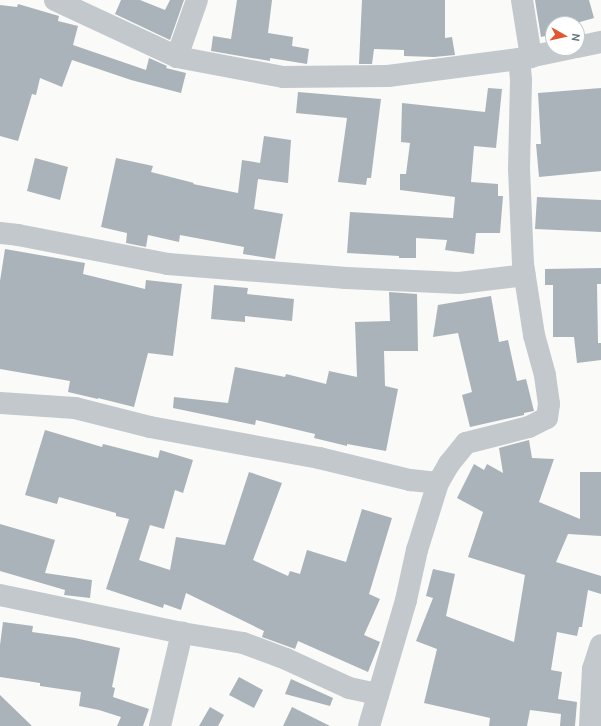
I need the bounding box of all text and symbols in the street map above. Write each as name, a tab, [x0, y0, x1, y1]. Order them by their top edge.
north arrow	[545, 16, 585, 56]
text: N	[568, 33, 583, 42]

